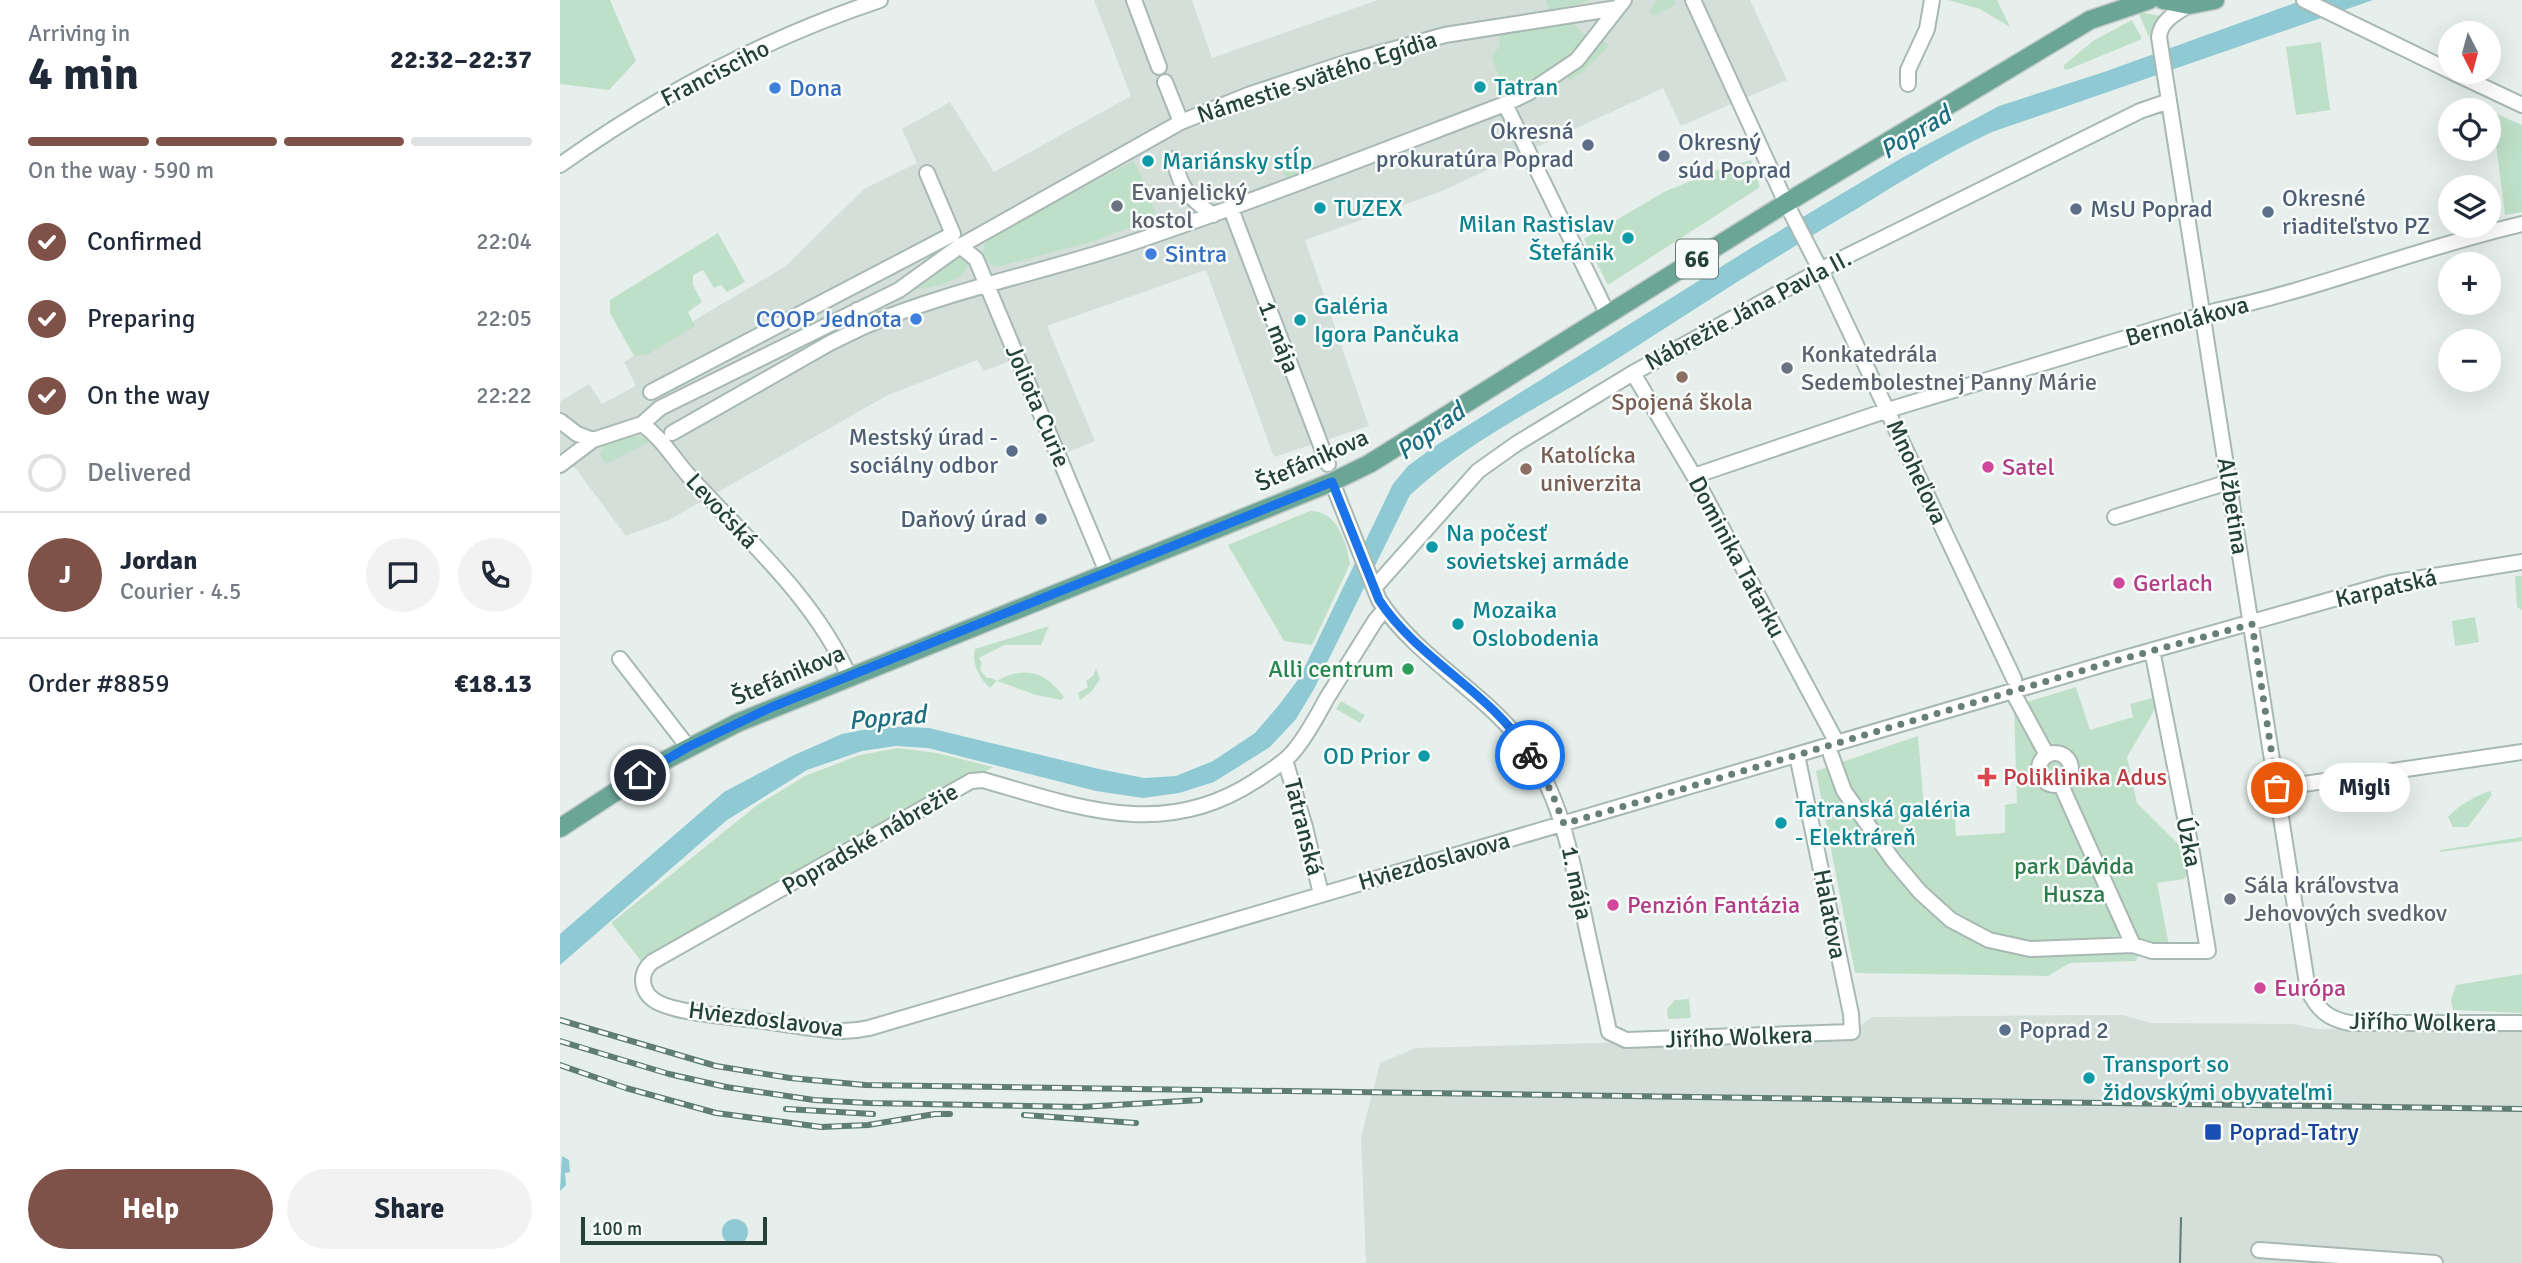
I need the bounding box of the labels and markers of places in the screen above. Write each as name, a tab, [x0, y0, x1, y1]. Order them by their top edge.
place label: Tatran	[1494, 72, 1558, 102]
place label: Dona	[789, 73, 842, 103]
marker: Tatran	[1472, 79, 1488, 95]
marker: Dona	[767, 80, 783, 96]
place label: Okresná prokuratúra Poprad	[1376, 116, 1574, 174]
place label: Okresný súd Poprad	[1678, 127, 1791, 185]
marker: Okresná prokuratúra Poprad	[1580, 137, 1596, 153]
place label: Mariánsky stĺp	[1162, 146, 1312, 176]
marker: Okresný súd Poprad	[1656, 148, 1672, 164]
marker: Mariánsky stĺp	[1140, 153, 1156, 169]
place label: Evanjelický kostol	[1131, 177, 1247, 235]
place label: Okresné riaditeľstvo PZ	[2282, 183, 2430, 241]
place label: TUZEX	[1334, 193, 1403, 223]
place label: MsU Poprad	[2090, 194, 2213, 224]
marker: Evanjelický kostol	[1109, 198, 1125, 214]
marker: TUZEX	[1312, 200, 1328, 216]
marker: MsU Poprad	[2068, 201, 2084, 217]
marker: Okresné riaditeľstvo PZ	[2260, 204, 2276, 220]
place label: Milan Rastislav Štefánik	[1458, 209, 1614, 267]
marker: Milan Rastislav Štefánik	[1620, 230, 1636, 246]
place label: Sintra	[1165, 239, 1227, 269]
marker: Sintra	[1143, 246, 1159, 262]
place label: Galéria Igora Pančuka	[1314, 291, 1459, 349]
place label: COOP Jednota	[756, 304, 902, 334]
marker: COOP Jednota	[908, 311, 924, 327]
marker: Galéria Igora Pančuka	[1292, 312, 1308, 328]
place label: Konkatedrála Sedembolestnej Panny Márie	[1801, 339, 2097, 397]
marker: Konkatedrála Sedembolestnej Panny Márie	[1779, 360, 1795, 376]
marker: Spojená škola	[1674, 369, 1690, 385]
place label: Spojená škola	[1611, 387, 1753, 417]
place label: Mestský úrad - sociálny odbor	[848, 422, 998, 480]
place label: Katolícka univerzita	[1540, 440, 1642, 498]
marker: Mestský úrad - sociálny odbor	[1004, 443, 1020, 459]
place label: Satel	[2002, 452, 2054, 482]
marker: Satel	[1980, 459, 1996, 475]
marker: Katolícka univerzita	[1518, 461, 1534, 477]
place label: Daňový úrad	[900, 504, 1027, 534]
marker: Daňový úrad	[1033, 511, 1049, 527]
place label: Na počesť sovietskej armáde	[1446, 518, 1629, 576]
marker: Na počesť sovietskej armáde	[1424, 539, 1440, 555]
place label: Gerlach	[2133, 568, 2213, 598]
marker: Gerlach	[2111, 575, 2127, 591]
place label: Mozaika Oslobodenia	[1472, 595, 1599, 653]
marker: Mozaika Oslobodenia	[1450, 616, 1466, 632]
place label: Alli centrum	[1268, 654, 1394, 684]
marker: Alli centrum	[1400, 661, 1416, 677]
place label: OD Prior	[1323, 741, 1410, 771]
pin	[610, 745, 670, 805]
marker: OD Prior	[1416, 748, 1432, 764]
pin	[2247, 758, 2307, 818]
place label: Poliklinika Adus	[2003, 762, 2167, 792]
callout: Migli	[2319, 764, 2410, 812]
marker: Poliklinika Adus	[1977, 767, 1997, 787]
place label: Tatranská galéria - Elektráreň	[1795, 794, 1971, 852]
marker: Tatranská galéria - Elektráreň	[1773, 815, 1789, 831]
place label: Sála kráľovstva Jehovových svedkov	[2244, 870, 2447, 928]
place label: Penzión Fantázia	[1627, 890, 1800, 920]
marker: Sála kráľovstva Jehovových svedkov	[2222, 891, 2238, 907]
marker: Penzión Fantázia	[1605, 897, 1621, 913]
place label: Európa	[2274, 973, 2346, 1003]
marker: Európa	[2252, 980, 2268, 996]
place label: Poprad 2	[2019, 1015, 2109, 1045]
marker: Poprad 2	[1997, 1022, 2013, 1038]
place label: Transport so židovskými obyvateľmi	[2103, 1049, 2333, 1107]
marker: Transport so židovskými obyvateľmi	[2081, 1070, 2097, 1086]
place label: Poprad-Tatry	[2229, 1117, 2359, 1147]
marker: Poprad-Tatry	[2203, 1122, 2223, 1142]

